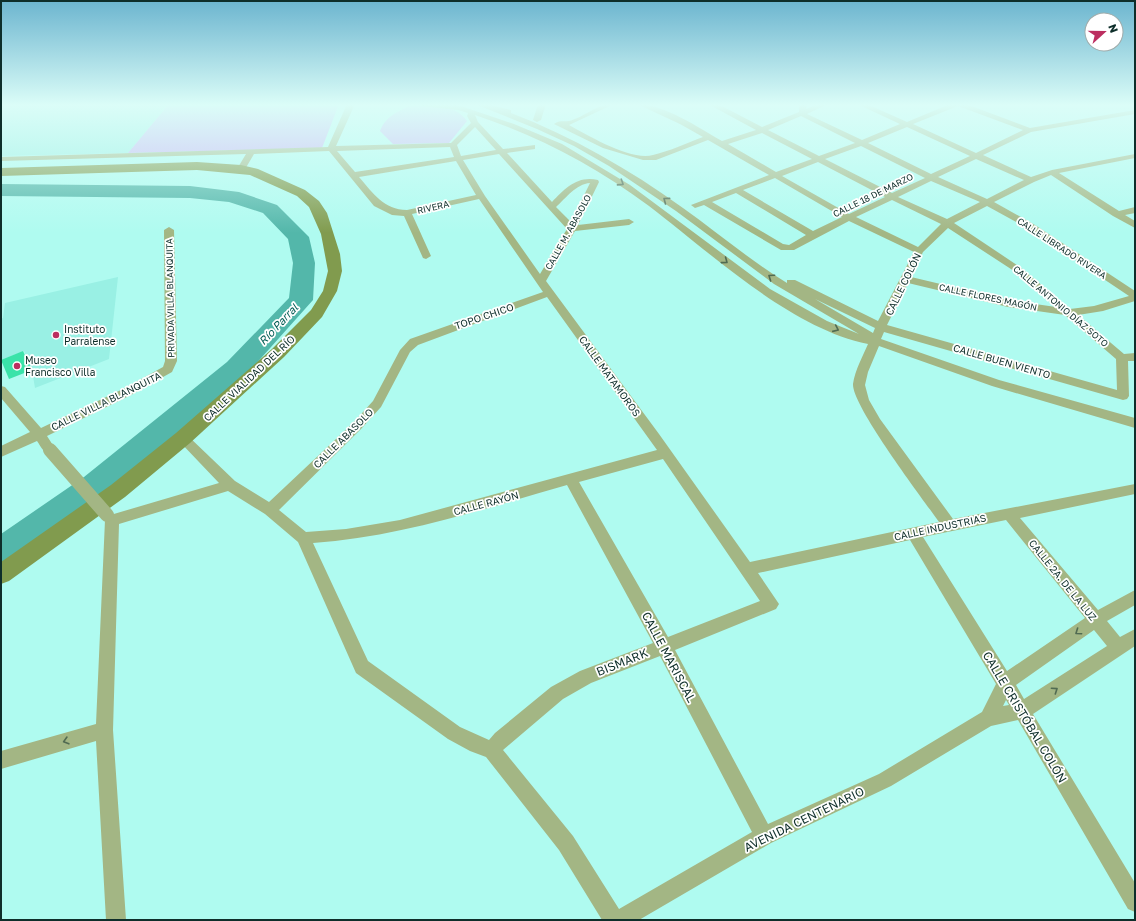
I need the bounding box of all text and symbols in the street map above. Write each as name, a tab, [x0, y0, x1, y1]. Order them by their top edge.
north arrow	[1084, 12, 1124, 52]
text: N	[1106, 22, 1121, 34]
street label: CALLE 18 DE MARZO	[831, 171, 915, 219]
one-way arrow	[617, 178, 624, 185]
street label: CALLE M. ABASOLO	[543, 192, 593, 272]
street label: RIVERA	[416, 198, 450, 216]
one-way arrow	[664, 198, 671, 205]
street label: CALLE LIBRADO RIVERA	[1015, 215, 1109, 281]
street label: PRIVADA VILLA BLANQUITA	[163, 238, 177, 358]
street label: CALLE COLÓN	[883, 251, 923, 317]
one-way arrow	[721, 257, 728, 264]
street label: CALLE ANTONIO DÍAZ SOTO	[1011, 263, 1111, 349]
one-way arrow	[768, 274, 775, 282]
street label: CALLE FLORES MAGÓN	[938, 281, 1038, 313]
water label: Río Parral	[256, 300, 301, 347]
street label: TOPO CHICO	[453, 300, 515, 332]
place label: Instituto Parralense	[64, 323, 116, 347]
one-way arrow	[832, 325, 839, 333]
marker: Instituto Parralense	[51, 330, 61, 340]
street label: CALLE VIALIDAD DEL RÍO	[201, 333, 297, 423]
street label: CALLE MATAMOROS	[577, 333, 643, 419]
street label: CALLE BUEN VIENTO	[952, 341, 1052, 381]
place label: Museo Francisco Villa	[25, 354, 95, 378]
marker: Museo Francisco Villa	[12, 361, 22, 371]
street label: CALLE VILLA BLANQUITA	[49, 369, 163, 433]
street label: CALLE ABASOLO	[311, 406, 375, 470]
street label: CALLE RAYÓN	[452, 489, 520, 517]
street label: CALLE INDUSTRIAS	[893, 511, 987, 543]
street label: CALLE 2A. DE LA LUZ	[1027, 537, 1099, 623]
street label: CALLE MARISCAL	[639, 609, 699, 705]
one-way arrow	[1075, 627, 1082, 635]
street label: BISMARK	[594, 645, 650, 679]
street label: CALLE CRISTÓBAL COLÓN	[980, 649, 1070, 785]
one-way arrow	[1050, 687, 1057, 694]
one-way arrow	[63, 736, 70, 745]
street label: AVENIDA CENTENARIO	[742, 783, 867, 855]

